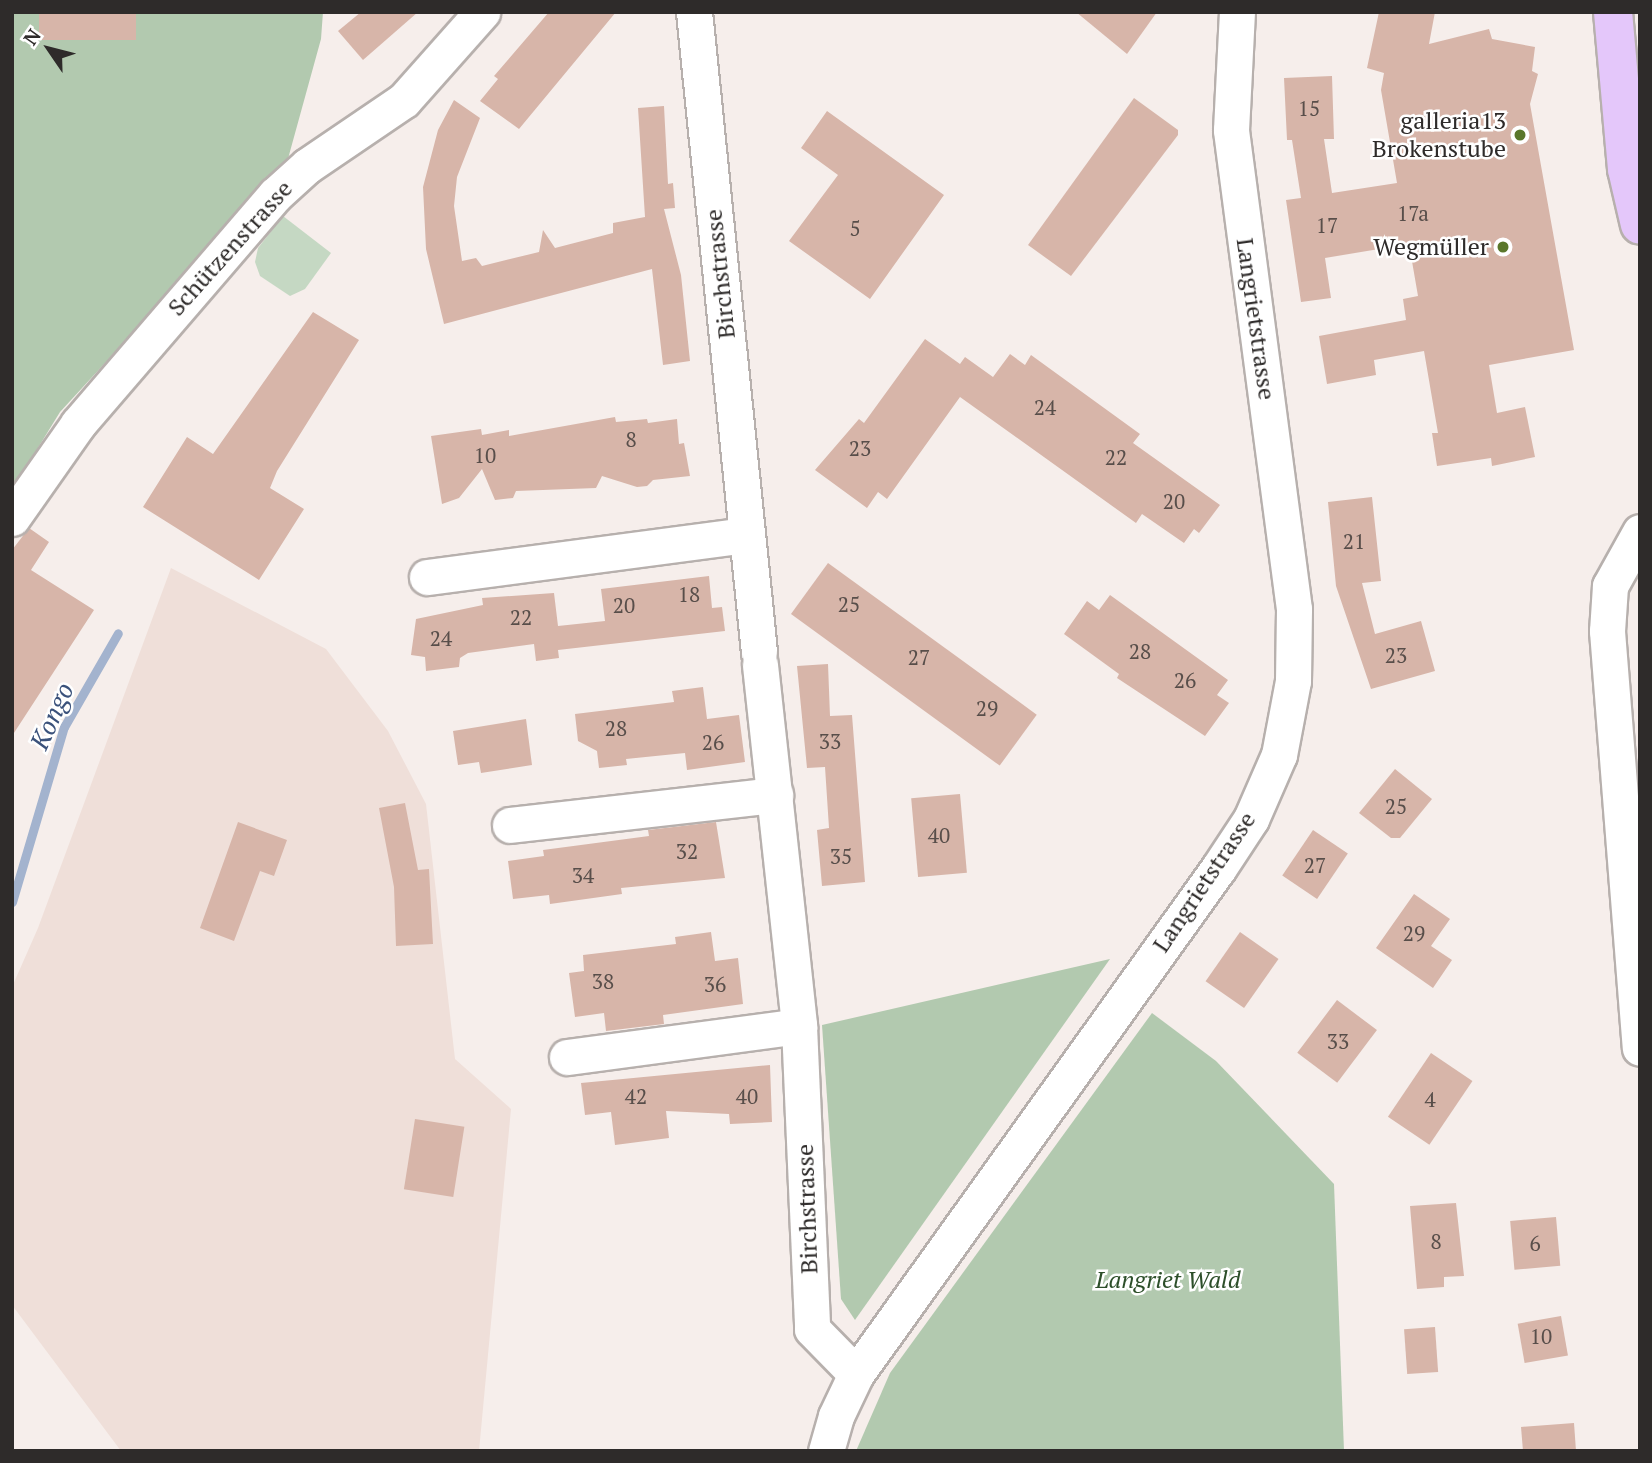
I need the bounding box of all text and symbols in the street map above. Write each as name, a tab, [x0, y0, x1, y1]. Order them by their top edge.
north arrow	[14, 14, 84, 84]
text: N	[17, 24, 46, 50]
house number: 15	[1298, 95, 1320, 121]
place label: galleria13 Brokenstube	[1372, 107, 1506, 163]
marker: galleria13 Brokenstube	[1512, 127, 1528, 143]
street label: Schützenstrasse	[162, 174, 298, 322]
house number: 17a	[1397, 200, 1429, 226]
street label: Birchstrasse	[699, 208, 741, 340]
house number: 17	[1316, 212, 1338, 238]
house number: 5	[849, 215, 861, 241]
place label: Wegmüller	[1373, 233, 1489, 261]
street label: Langrietstrasse	[1230, 236, 1282, 402]
marker: Wegmüller	[1495, 239, 1511, 255]
house number: 24	[1034, 394, 1056, 420]
house number: 8	[625, 426, 637, 452]
house number: 23	[849, 435, 871, 461]
house number: 10	[474, 442, 496, 468]
house number: 22	[1105, 444, 1127, 470]
house number: 20	[1163, 488, 1185, 514]
house number: 21	[1343, 528, 1365, 554]
house number: 18	[678, 581, 700, 607]
house number: 25	[838, 591, 860, 617]
house number: 20	[613, 592, 635, 618]
house number: 22	[510, 604, 532, 630]
house number: 24	[430, 625, 452, 651]
house number: 28	[1129, 638, 1151, 664]
house number: 23	[1385, 642, 1407, 668]
house number: 27	[908, 644, 930, 670]
house number: 26	[1174, 667, 1196, 693]
water label: Kongo	[24, 678, 80, 754]
house number: 29	[976, 695, 998, 721]
house number: 28	[605, 715, 627, 741]
house number: 33	[819, 728, 841, 754]
house number: 26	[702, 729, 724, 755]
house number: 25	[1385, 793, 1407, 819]
street label: Langrietstrasse	[1146, 806, 1262, 958]
house number: 40	[928, 822, 950, 848]
house number: 32	[676, 838, 698, 864]
house number: 35	[830, 843, 852, 869]
house number: 27	[1304, 852, 1326, 878]
house number: 34	[572, 862, 594, 888]
house number: 29	[1403, 920, 1425, 946]
house number: 38	[592, 968, 614, 994]
house number: 36	[704, 971, 726, 997]
house number: 33	[1327, 1028, 1349, 1054]
house number: 42	[625, 1083, 647, 1109]
house number: 40	[736, 1083, 758, 1109]
house number: 4	[1424, 1086, 1436, 1112]
street label: Birchstrasse	[790, 1144, 824, 1274]
house number: 8	[1430, 1228, 1442, 1254]
house number: 6	[1529, 1230, 1541, 1256]
park label: Langriet Wald	[1095, 1266, 1241, 1294]
house number: 10	[1530, 1323, 1552, 1349]

